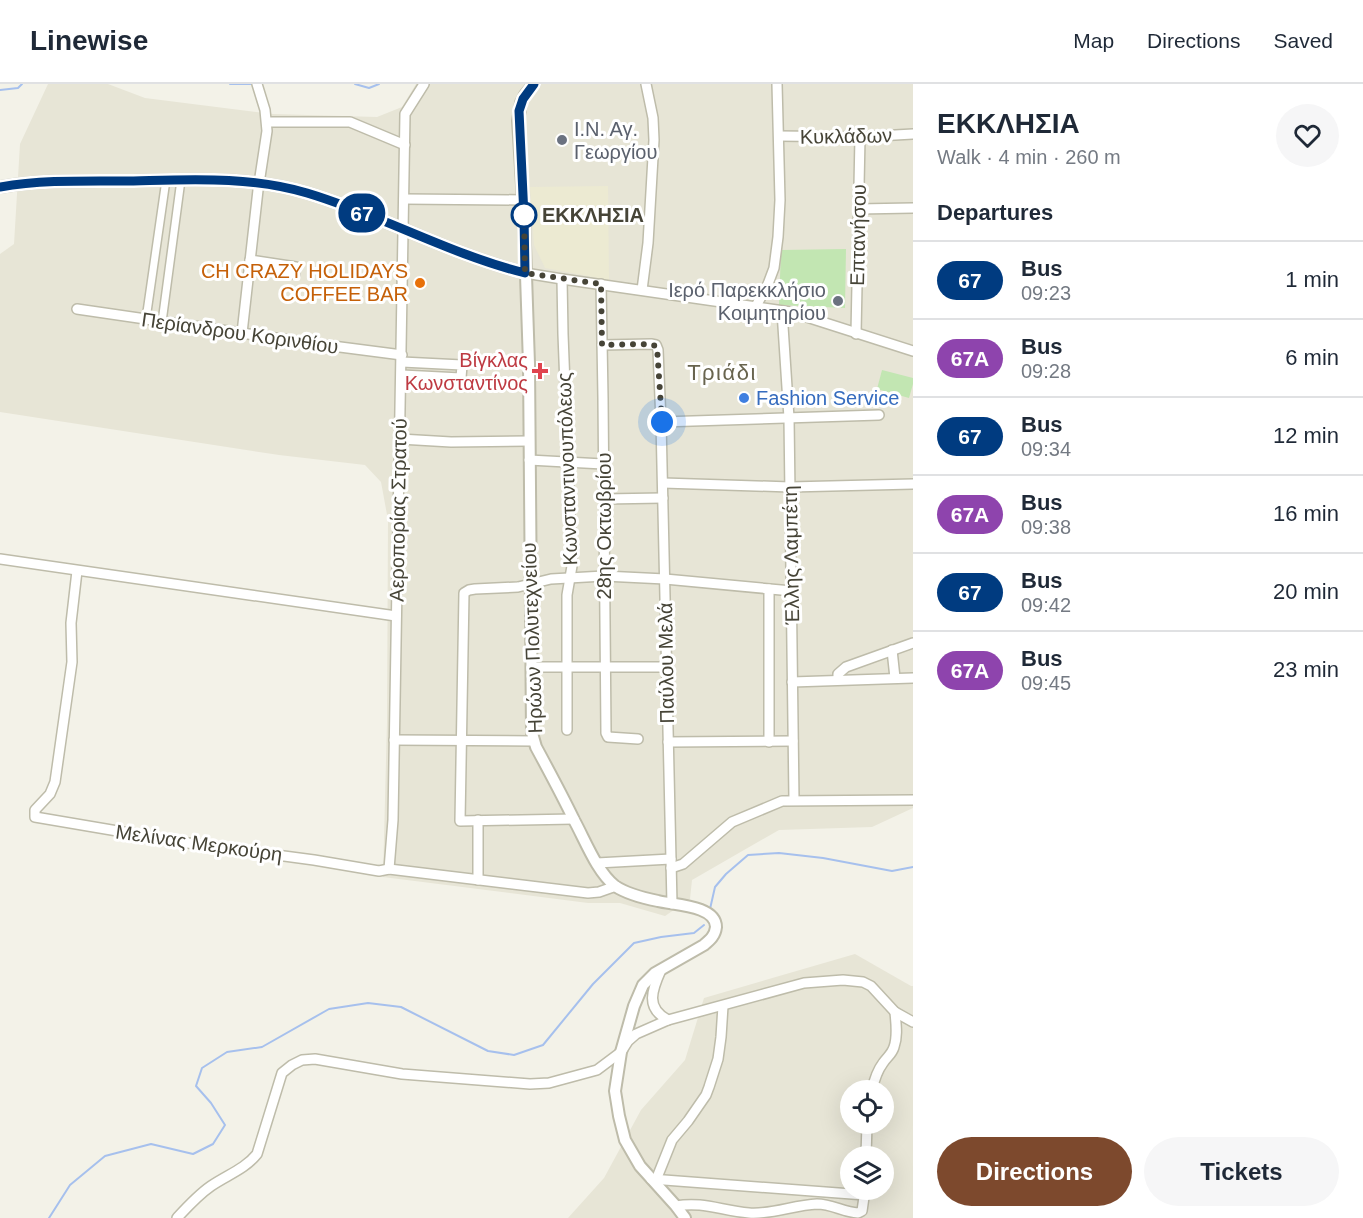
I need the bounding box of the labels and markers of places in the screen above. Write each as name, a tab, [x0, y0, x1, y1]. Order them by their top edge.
place label: Ι.Ν. Αγ. Γεωργίου	[574, 118, 657, 163]
marker: Ι.Ν. Αγ. Γεωργίου	[555, 133, 569, 147]
marker: ΕΚΚΛΗΣΙΑ	[511, 202, 537, 228]
place label: ΕΚΚΛΗΣΙΑ	[542, 204, 644, 226]
place label: CH CRAZY HOLIDAYS COFFEE BAR	[201, 260, 408, 305]
marker: CH CRAZY HOLIDAYS COFFEE BAR	[413, 276, 427, 290]
place label: Ιερό Παρεκκλήσιο Κοιμητηρίου	[668, 279, 826, 324]
marker: Ιερό Παρεκκλήσιο Κοιμητηρίου	[831, 294, 845, 308]
place label: Βίγκλας Κωνσταντίνος	[405, 349, 528, 394]
marker: Βίγκλας Κωνσταντίνος	[533, 364, 547, 378]
place label: Fashion Service	[756, 387, 899, 409]
marker: Fashion Service	[737, 391, 751, 405]

